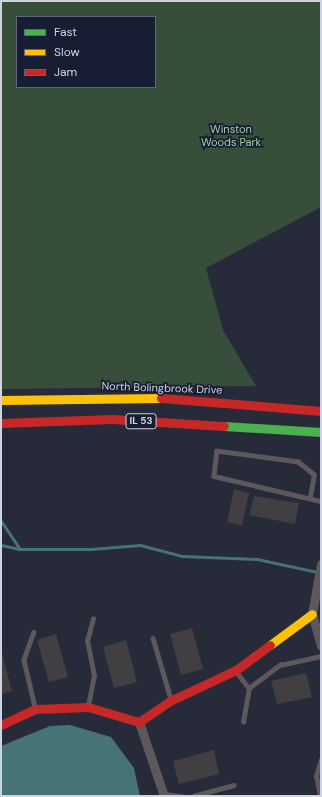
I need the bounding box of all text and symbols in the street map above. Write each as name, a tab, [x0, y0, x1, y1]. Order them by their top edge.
legend	[16, 16, 156, 88]
text: Fast	[54, 24, 77, 40]
text: Slow	[54, 44, 80, 60]
text: Jam	[54, 64, 77, 80]
park label: Winston Woods Park	[201, 123, 261, 149]
street label: North Bolingbrook Drive	[101, 379, 223, 397]
road number: IL 53	[125, 413, 157, 429]

